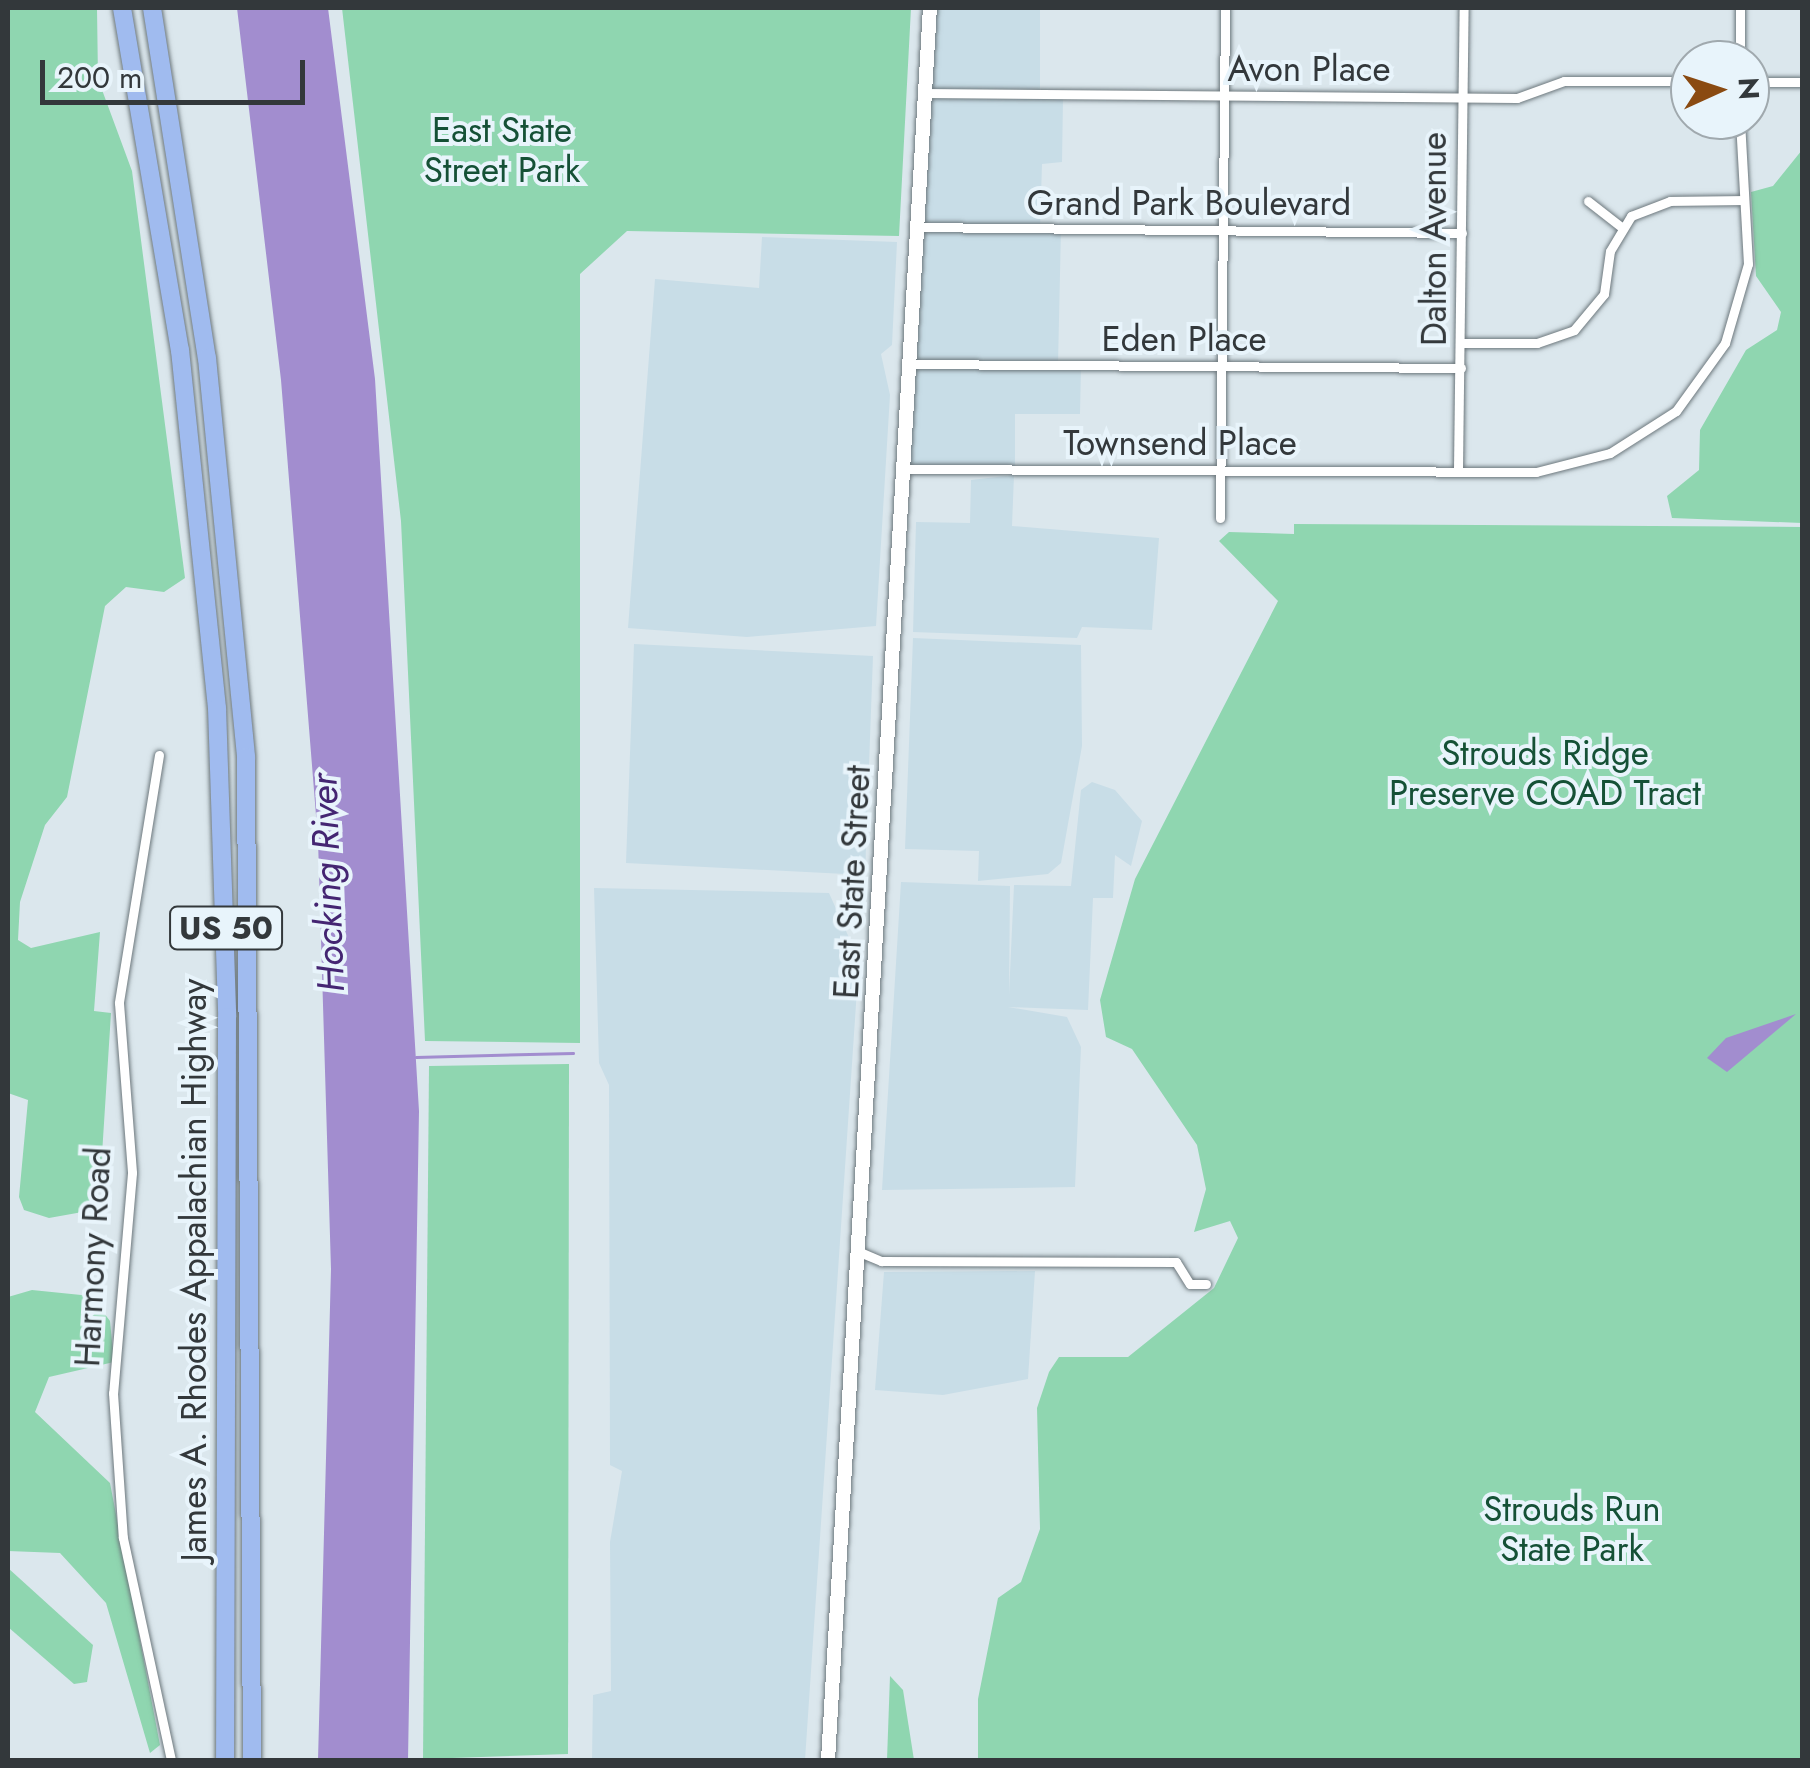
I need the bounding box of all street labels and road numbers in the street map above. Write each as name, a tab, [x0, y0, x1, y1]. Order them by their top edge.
street label: Avon Place	[1227, 48, 1391, 90]
street label: Dalton Avenue	[1413, 132, 1455, 346]
street label: Grand Park Boulevard	[1027, 182, 1351, 224]
street label: Eden Place	[1102, 318, 1266, 360]
street label: Townsend Place	[1063, 422, 1297, 464]
street label: East State Street	[825, 764, 879, 1000]
road number: US 50	[168, 901, 284, 955]
street label: James A. Rhodes Appalachian Highway	[173, 979, 215, 1561]
street label: Harmony Road	[66, 1146, 120, 1368]

